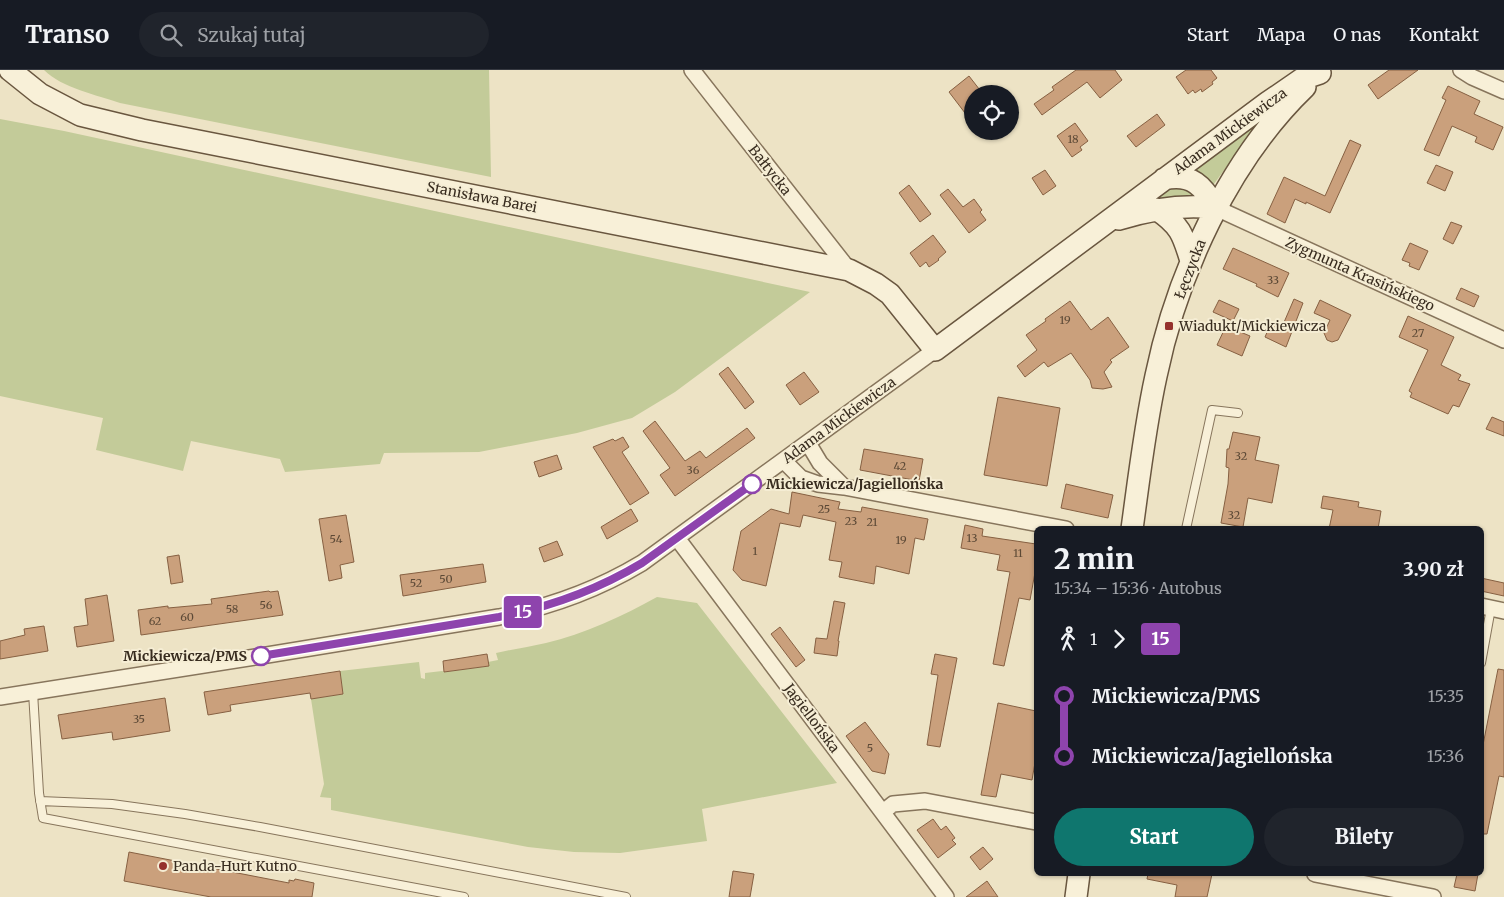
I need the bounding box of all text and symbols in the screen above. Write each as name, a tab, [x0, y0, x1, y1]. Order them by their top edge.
search box	[139, 12, 489, 57]
text: Transo	[25, 19, 109, 50]
icon: search	[157, 21, 185, 49]
text: Szukaj tutaj	[197, 23, 306, 47]
text: Start	[1187, 23, 1229, 46]
text: Mapa	[1257, 23, 1305, 46]
text: O nas	[1333, 23, 1381, 46]
text: Kontakt	[1409, 23, 1479, 46]
street label: Adama Mickiewicza	[1169, 84, 1291, 179]
map controls	[964, 85, 1019, 140]
button: locate	[964, 85, 1019, 140]
house number: 18	[1067, 132, 1079, 146]
street label: Bałtycka	[745, 141, 796, 199]
street label: Stanisława Barei	[425, 177, 539, 217]
street label: Zygmunta Krasińskiego	[1283, 233, 1437, 315]
street label: Łęczycka	[1170, 236, 1210, 301]
house number: 33	[1267, 273, 1279, 287]
house number: 19	[1059, 313, 1071, 327]
place label: Wiadukt/Mickiewicza	[1178, 317, 1327, 335]
marker: Wiadukt/Mickiewicza	[1163, 320, 1175, 332]
house number: 27	[1412, 326, 1424, 340]
street label: Adama Mickiewicza	[778, 373, 900, 468]
house number: 32	[1235, 449, 1247, 463]
house number: 42	[894, 459, 906, 473]
house number: 36	[687, 463, 700, 477]
marker: Mickiewicza/Jagiellońska	[742, 474, 762, 494]
place label: Mickiewicza/Jagiellońska	[766, 475, 943, 493]
house number: 25	[818, 502, 830, 516]
house number: 32	[1228, 508, 1240, 522]
house number: 23	[845, 514, 857, 528]
house number: 21	[866, 515, 878, 529]
house number: 13	[967, 531, 977, 545]
house number: 54	[330, 532, 343, 546]
house number: 19	[895, 533, 907, 547]
text: 2 min	[1054, 541, 1134, 577]
house number: 1	[753, 544, 758, 558]
house number: 11	[1013, 546, 1023, 560]
text: 3.90 zł	[1403, 557, 1464, 581]
house number: 50	[439, 572, 453, 586]
house number: 52	[410, 576, 422, 590]
text: 15:34 – 15:36 · Autobus	[1054, 578, 1222, 598]
line badge: 15	[500, 596, 546, 628]
house number: 56	[260, 598, 273, 612]
text: 15	[514, 600, 532, 623]
house number: 58	[226, 602, 239, 616]
house number: 60	[180, 610, 194, 624]
house number: 62	[149, 614, 161, 628]
icon: walk	[1054, 625, 1082, 653]
icon: forward	[1105, 625, 1133, 653]
text: 15	[1151, 627, 1170, 650]
text: 1	[1090, 629, 1097, 649]
marker: Mickiewicza/PMS	[251, 646, 271, 666]
place label: Mickiewicza/PMS	[123, 647, 248, 665]
street label: Jagiellońska	[780, 679, 844, 756]
text: Mickiewicza/PMS	[1092, 684, 1260, 708]
text: 15:35	[1428, 686, 1464, 706]
house number: 35	[133, 712, 145, 726]
house number: 5	[867, 741, 873, 755]
text: Mickiewicza/Jagiellońska	[1092, 744, 1333, 768]
text: 15:36	[1427, 746, 1464, 766]
button: Start	[1054, 808, 1254, 866]
button: Bilety	[1264, 808, 1464, 866]
place label: Panda-Hurt Kutno	[173, 857, 297, 875]
marker: Panda-Hurt Kutno	[157, 860, 169, 872]

